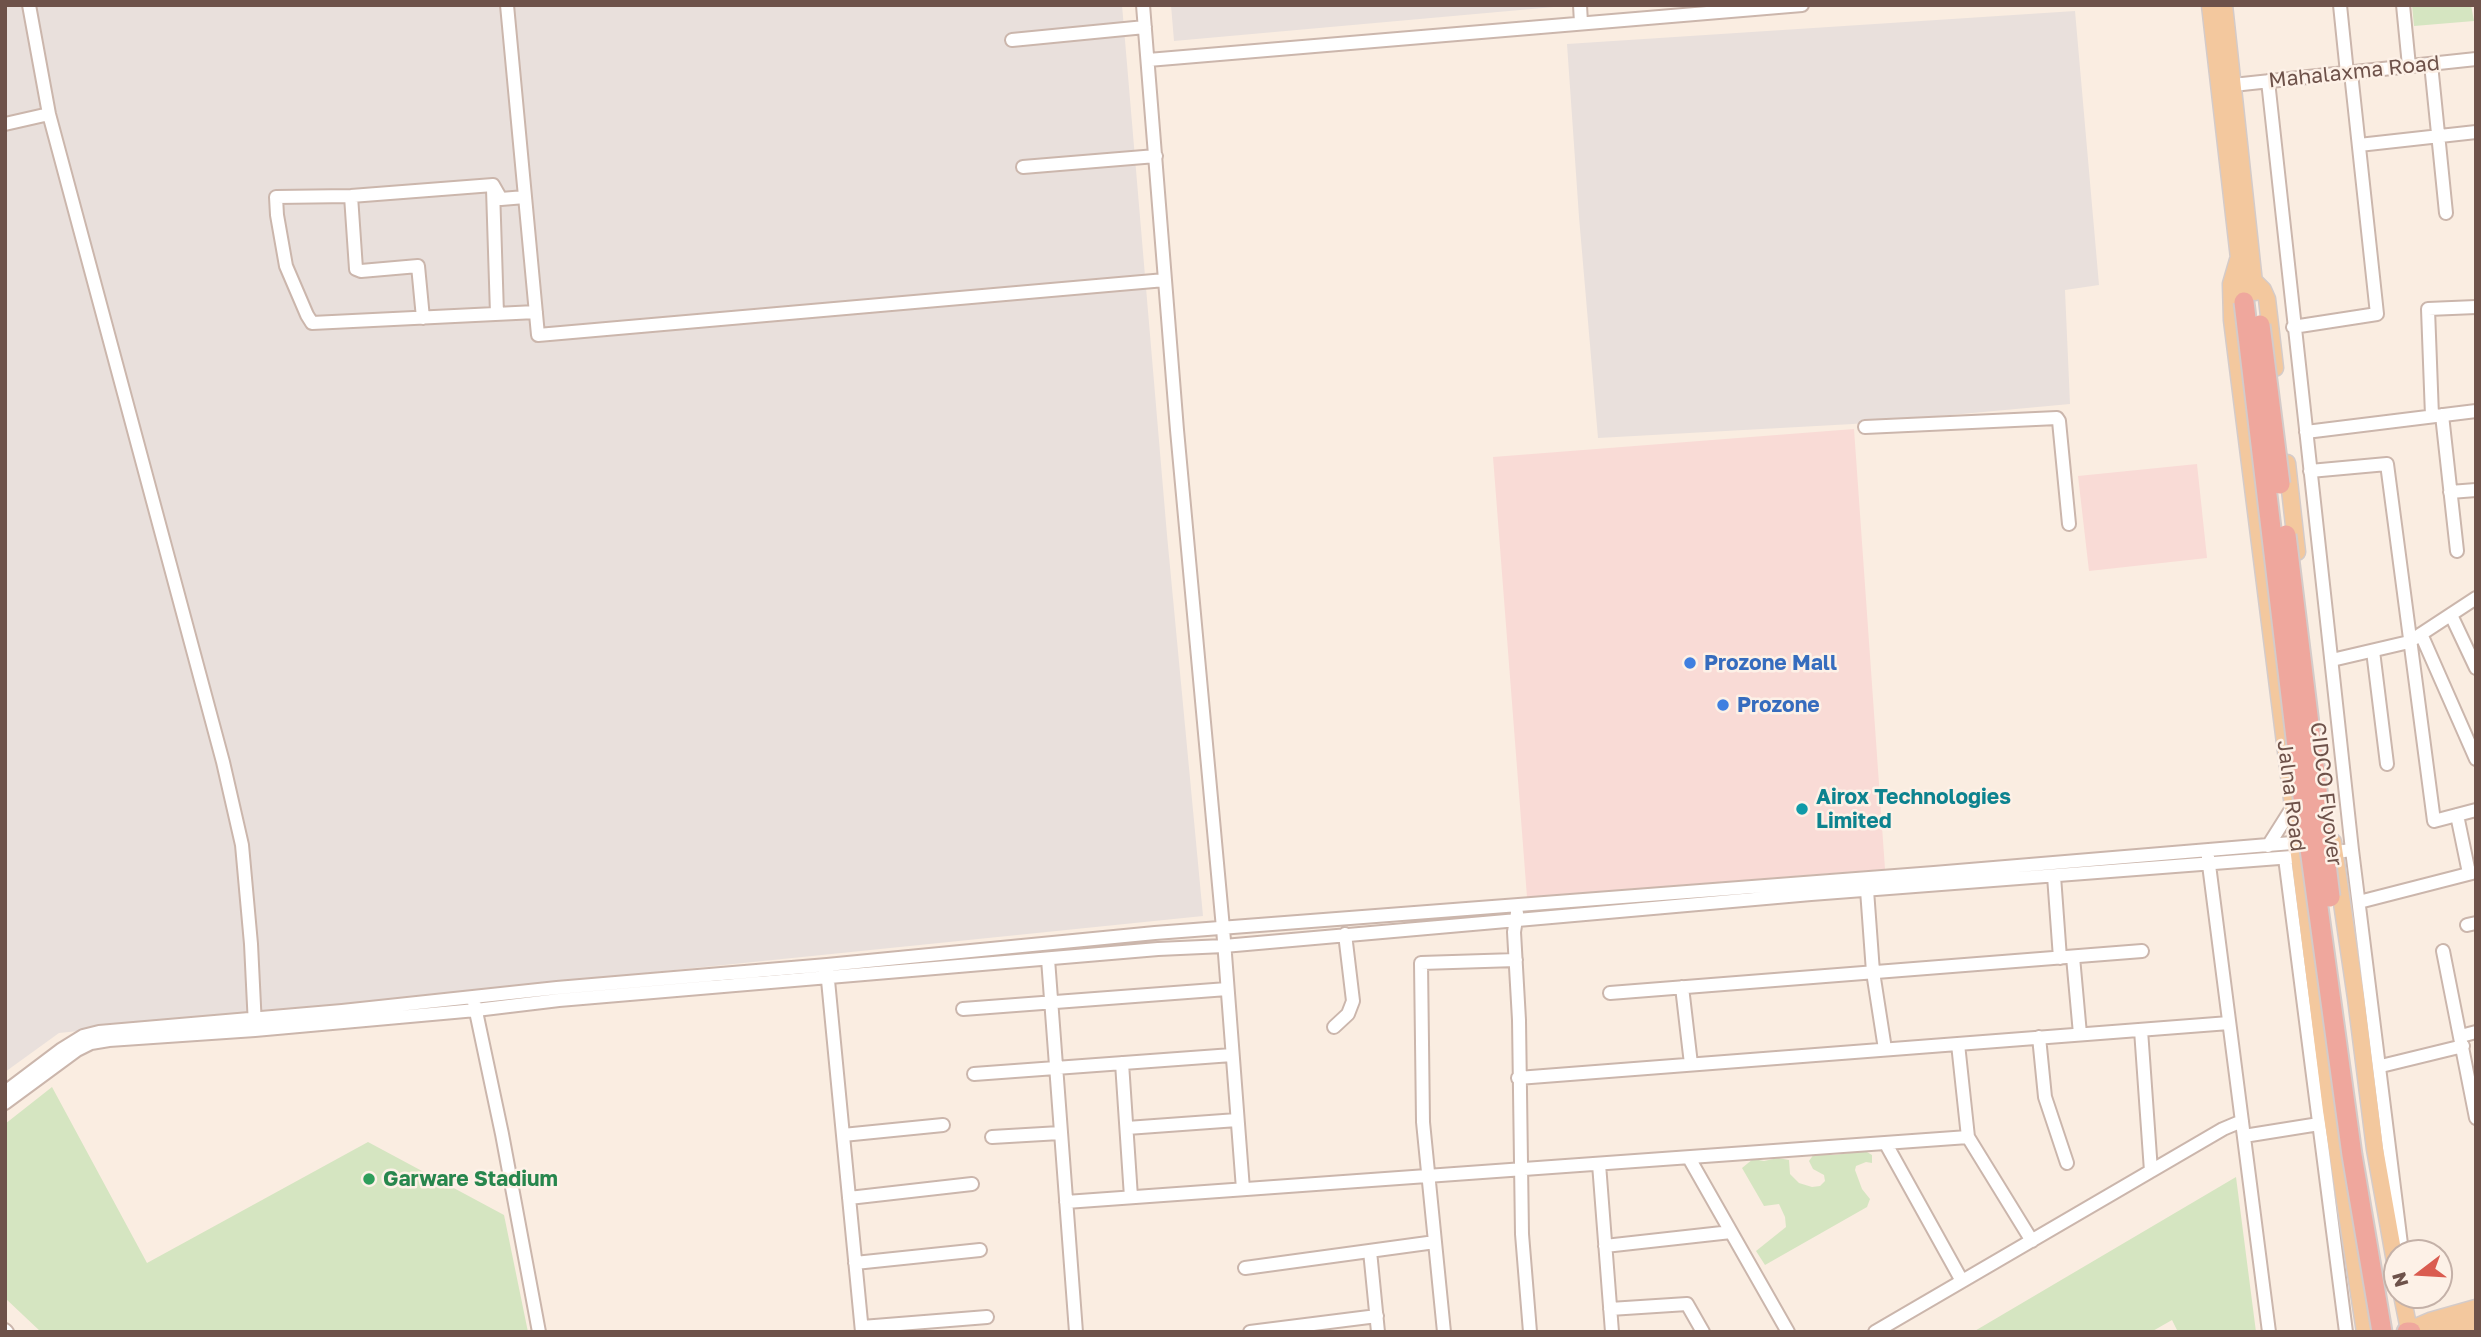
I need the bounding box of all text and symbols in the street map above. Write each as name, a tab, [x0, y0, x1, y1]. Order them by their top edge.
street label: Mahalaxma Road	[2267, 50, 2441, 94]
place label: Prozone Mall	[1704, 650, 1837, 676]
marker: Prozone Mall	[1682, 655, 1698, 671]
place label: Prozone	[1737, 692, 1820, 718]
marker: Prozone	[1715, 697, 1731, 713]
street label: CIDCO Flyover	[2305, 721, 2347, 867]
street label: Jalna Road	[2272, 739, 2310, 853]
place label: Airox Technologies Limited	[1816, 784, 2011, 834]
marker: Airox Technologies Limited	[1794, 801, 1810, 817]
place label: Garware Stadium	[383, 1166, 558, 1192]
marker: Garware Stadium	[361, 1171, 377, 1187]
north arrow	[2383, 1239, 2453, 1309]
text: N	[2386, 1269, 2412, 1290]

